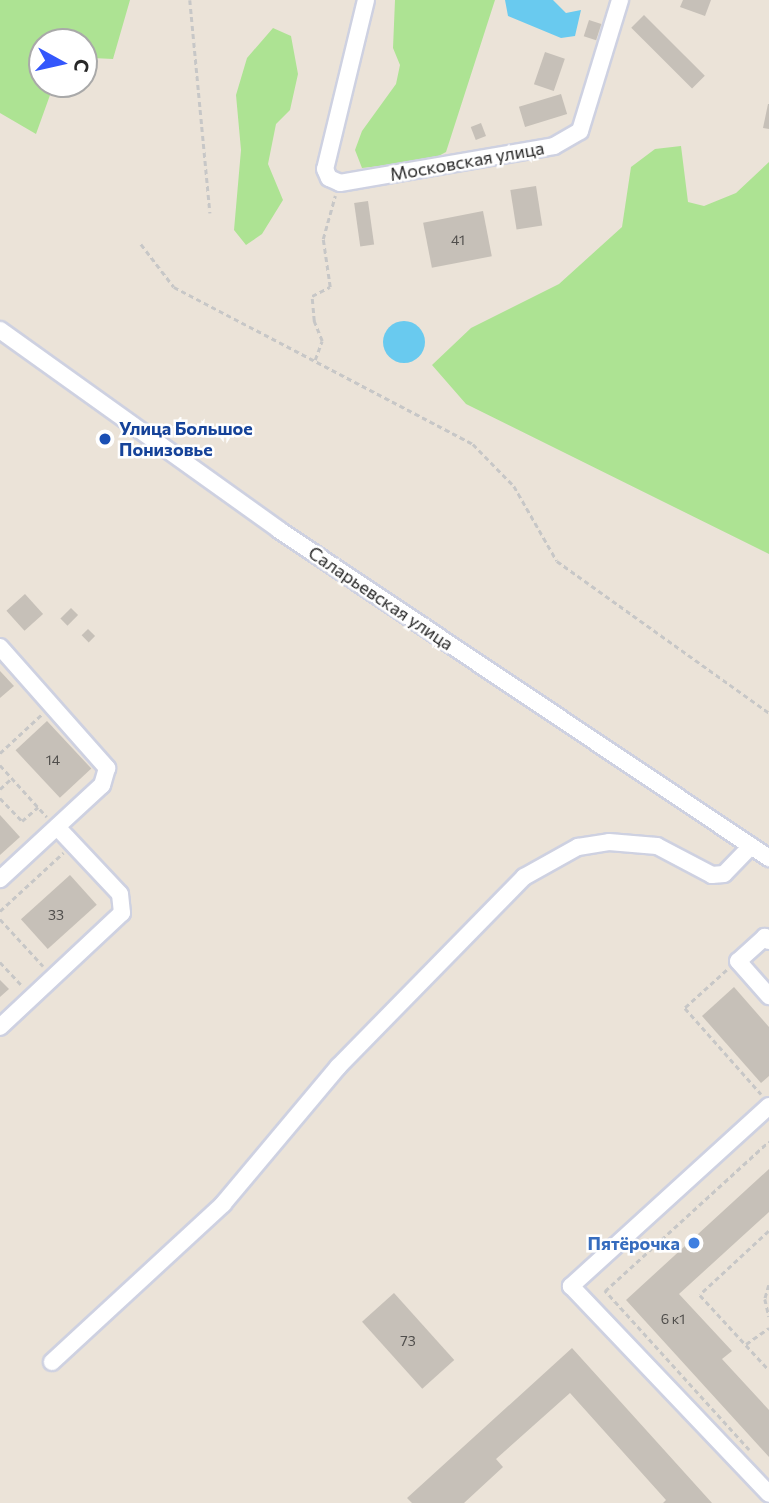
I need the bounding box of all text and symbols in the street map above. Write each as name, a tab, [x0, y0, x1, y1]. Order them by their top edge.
north arrow	[28, 28, 98, 98]
text: С	[70, 58, 95, 74]
street label: Московская улица	[388, 137, 546, 185]
house number: 41	[451, 232, 465, 248]
place label: Улица Большое Понизовье	[119, 418, 253, 460]
marker: Улица Большое Понизовье	[97, 431, 113, 447]
street label: Саларьевская улица	[304, 541, 458, 655]
house number: 14	[46, 752, 60, 768]
house number: 33	[48, 907, 64, 923]
place label: Пятёрочка	[588, 1232, 680, 1254]
marker: Пятёрочка	[686, 1235, 702, 1251]
house number: 6 к1	[661, 1311, 685, 1327]
house number: 73	[400, 1333, 416, 1349]

